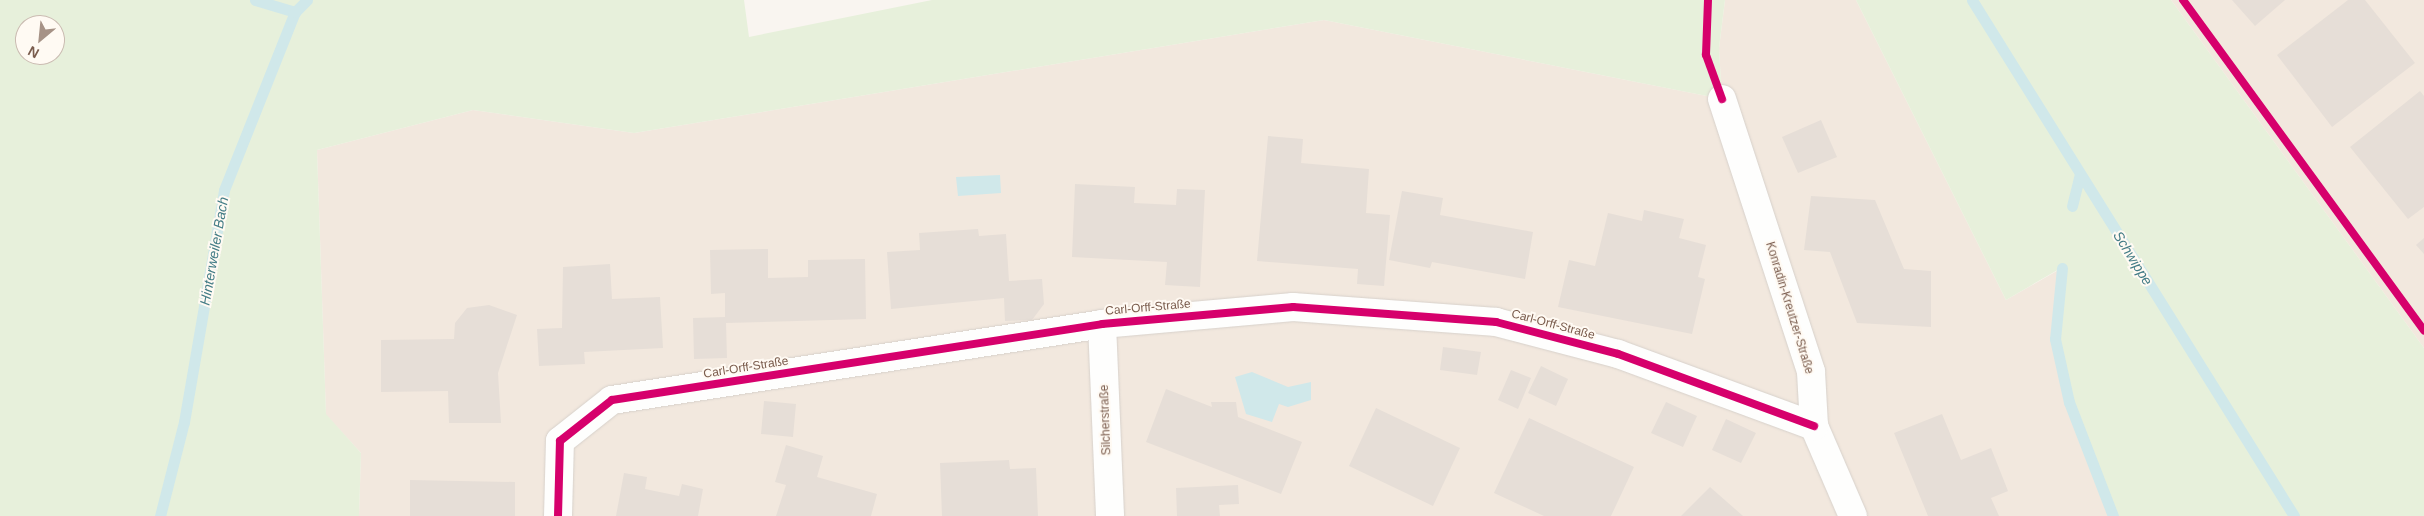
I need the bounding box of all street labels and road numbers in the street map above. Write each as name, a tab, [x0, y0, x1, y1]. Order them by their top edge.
street label: Konradin-Kreutzer-Straße	[1762, 240, 1816, 376]
street label: Carl-Orff-Straße	[1105, 297, 1191, 319]
street label: Carl-Orff-Straße	[1510, 307, 1596, 343]
street label: Carl-Orff-Straße	[703, 354, 789, 382]
street label: Silcherstraße	[1098, 384, 1114, 456]

